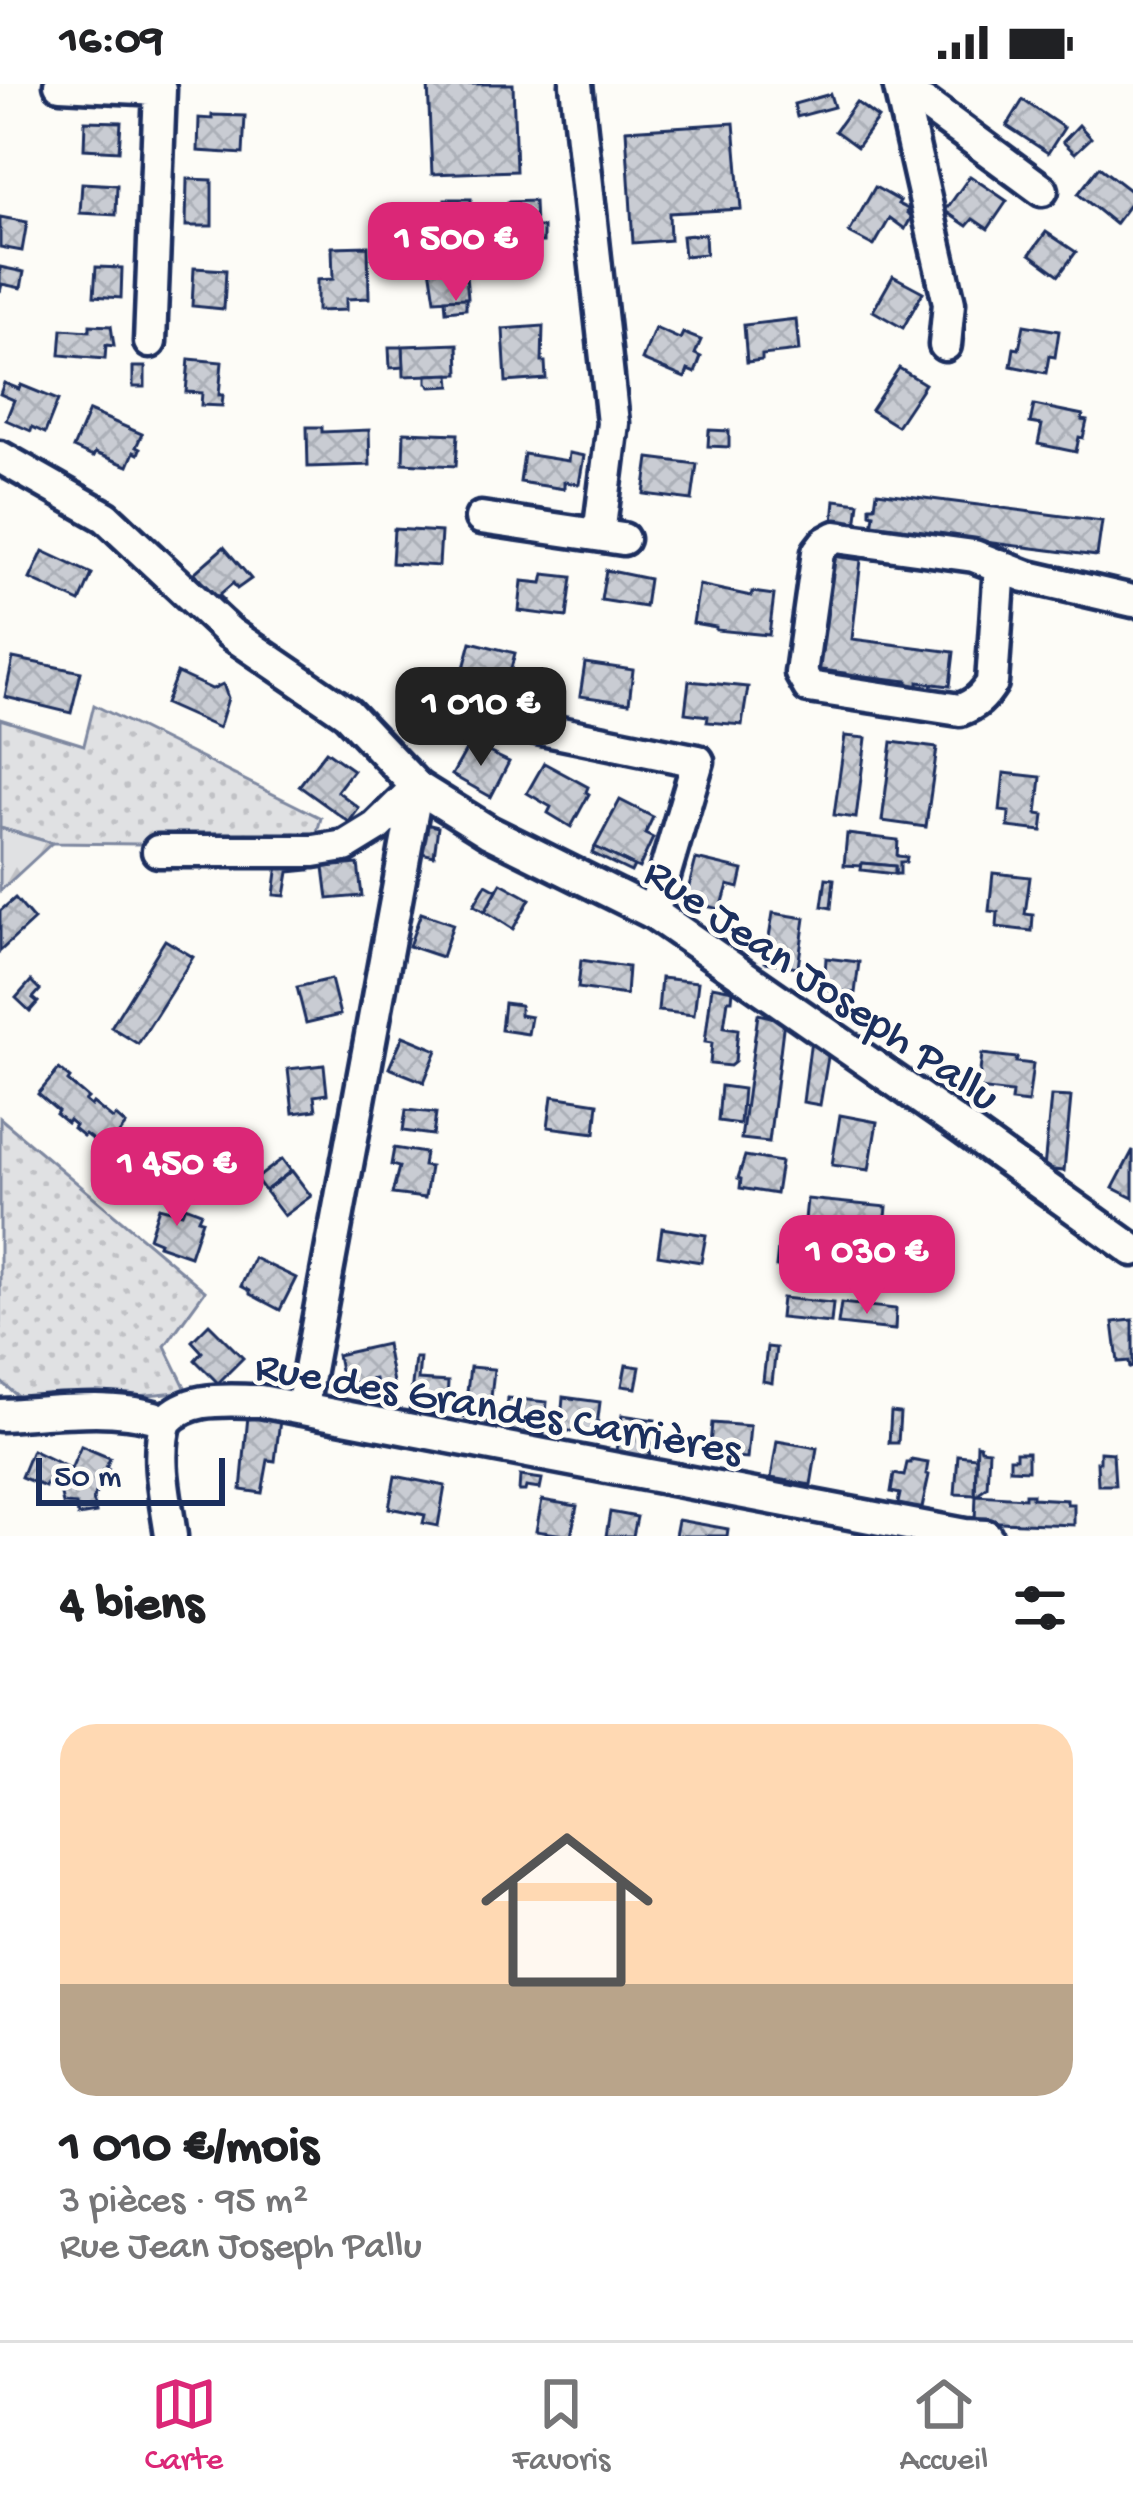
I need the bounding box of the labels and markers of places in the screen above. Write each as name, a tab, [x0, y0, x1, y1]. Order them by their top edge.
pin: 1 500 €	[345, 202, 567, 304]
pin: 1 010 €	[370, 667, 592, 769]
pin: 1 450 €	[66, 1127, 288, 1229]
pin: 1 030 €	[756, 1215, 978, 1317]

